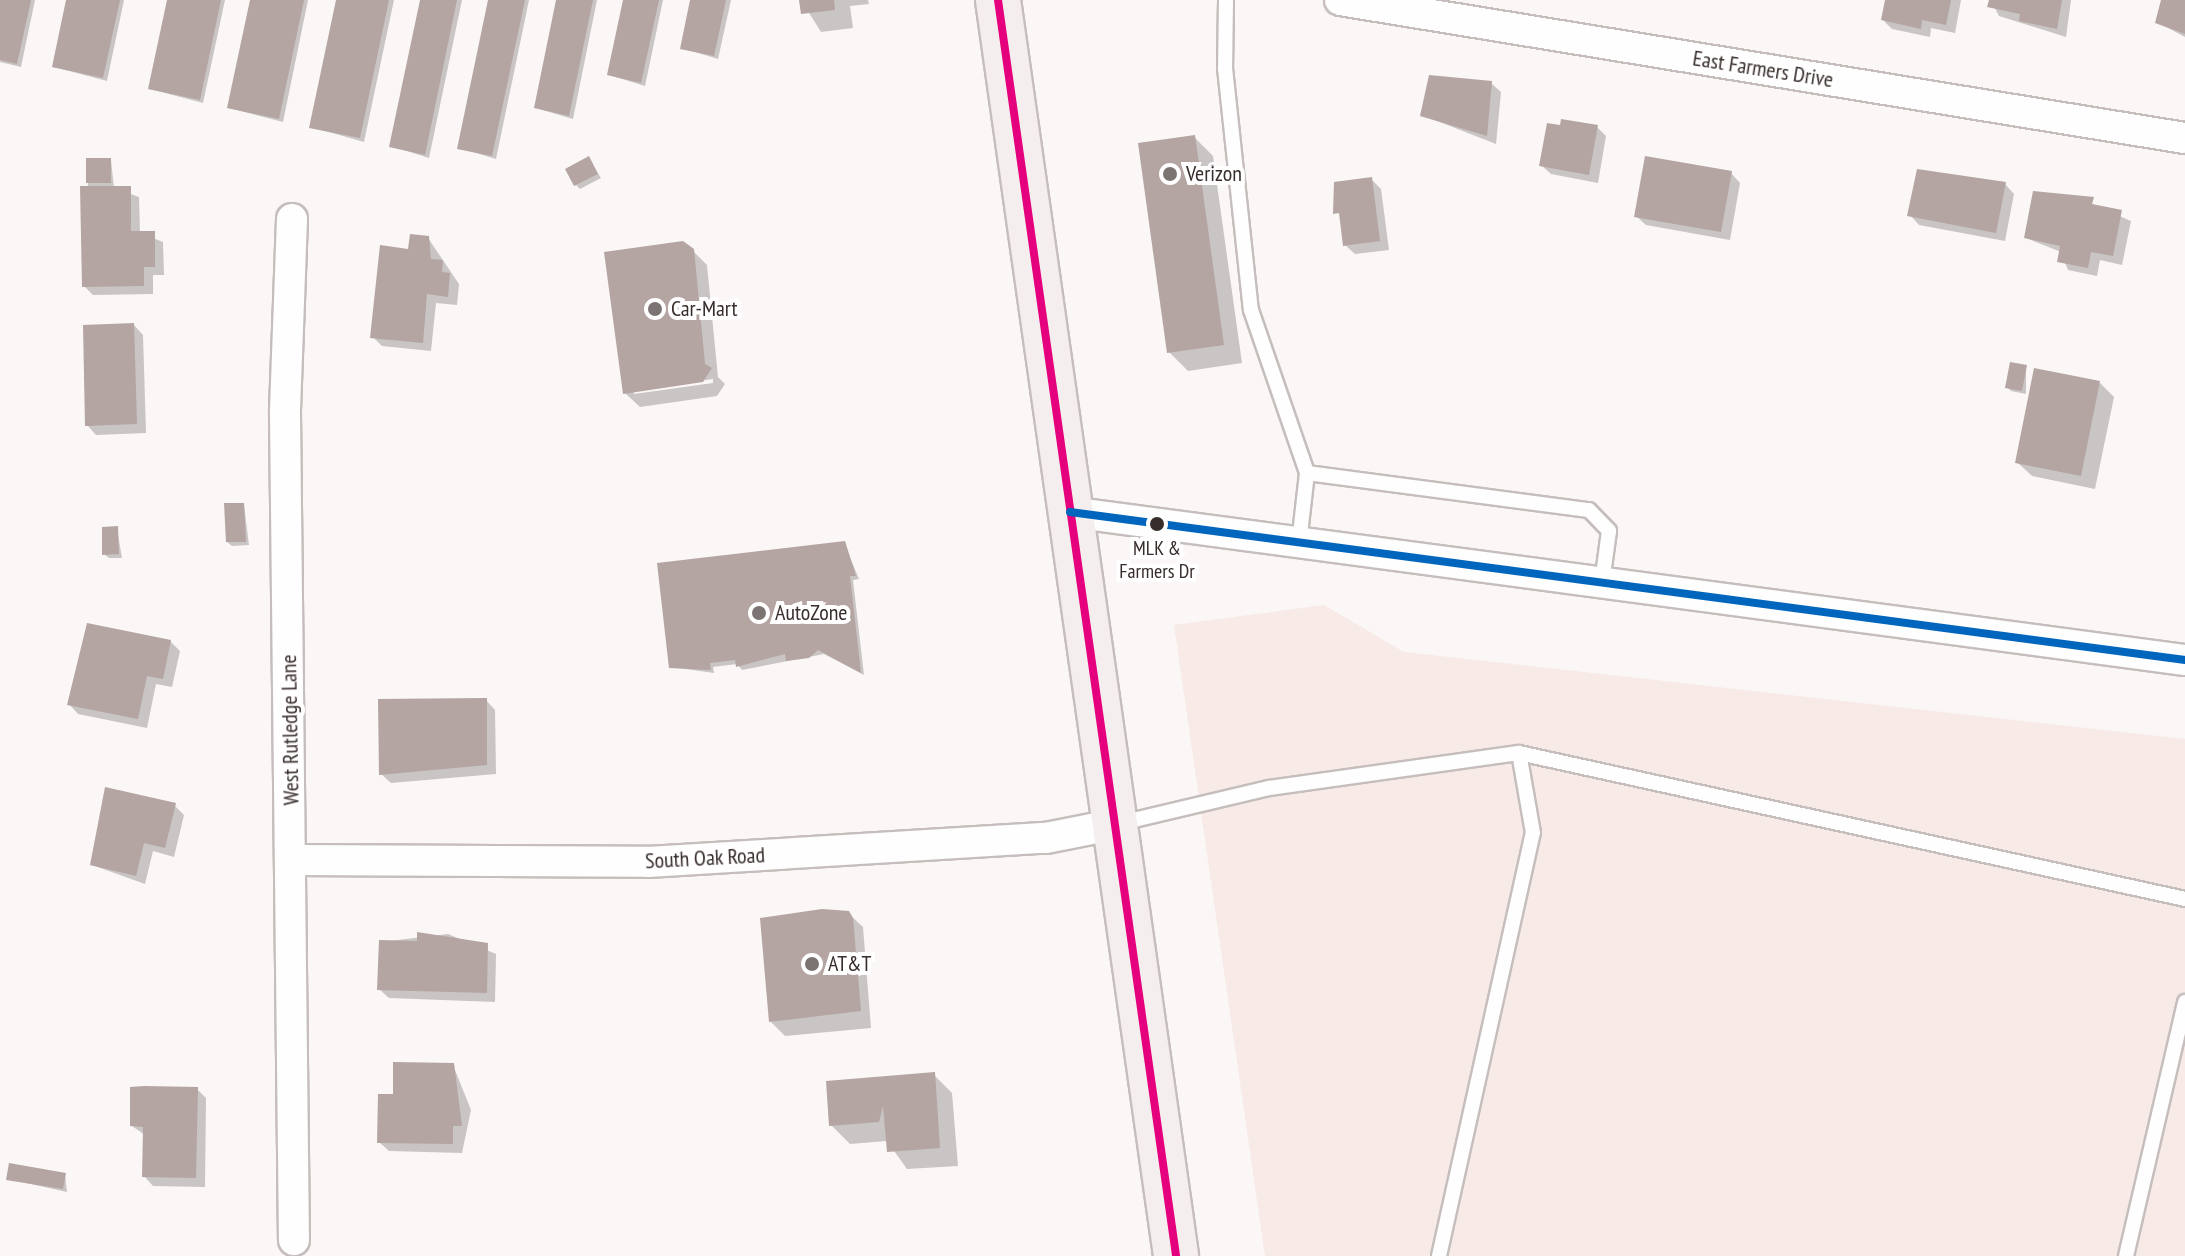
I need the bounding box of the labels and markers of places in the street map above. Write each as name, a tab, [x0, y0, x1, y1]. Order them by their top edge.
place label: Verizon	[1186, 161, 1242, 187]
marker: Verizon	[1161, 165, 1179, 183]
place label: Car-Mart	[671, 296, 737, 322]
marker: Car-Mart	[646, 300, 664, 318]
marker: MLK & Farmers Dr	[1149, 516, 1165, 532]
place label: MLK & Farmers Dr	[1119, 536, 1195, 583]
place label: AutoZone	[775, 600, 847, 626]
marker: AutoZone	[750, 604, 768, 622]
place label: AT&T	[828, 951, 871, 977]
marker: AT&T	[803, 955, 821, 973]

